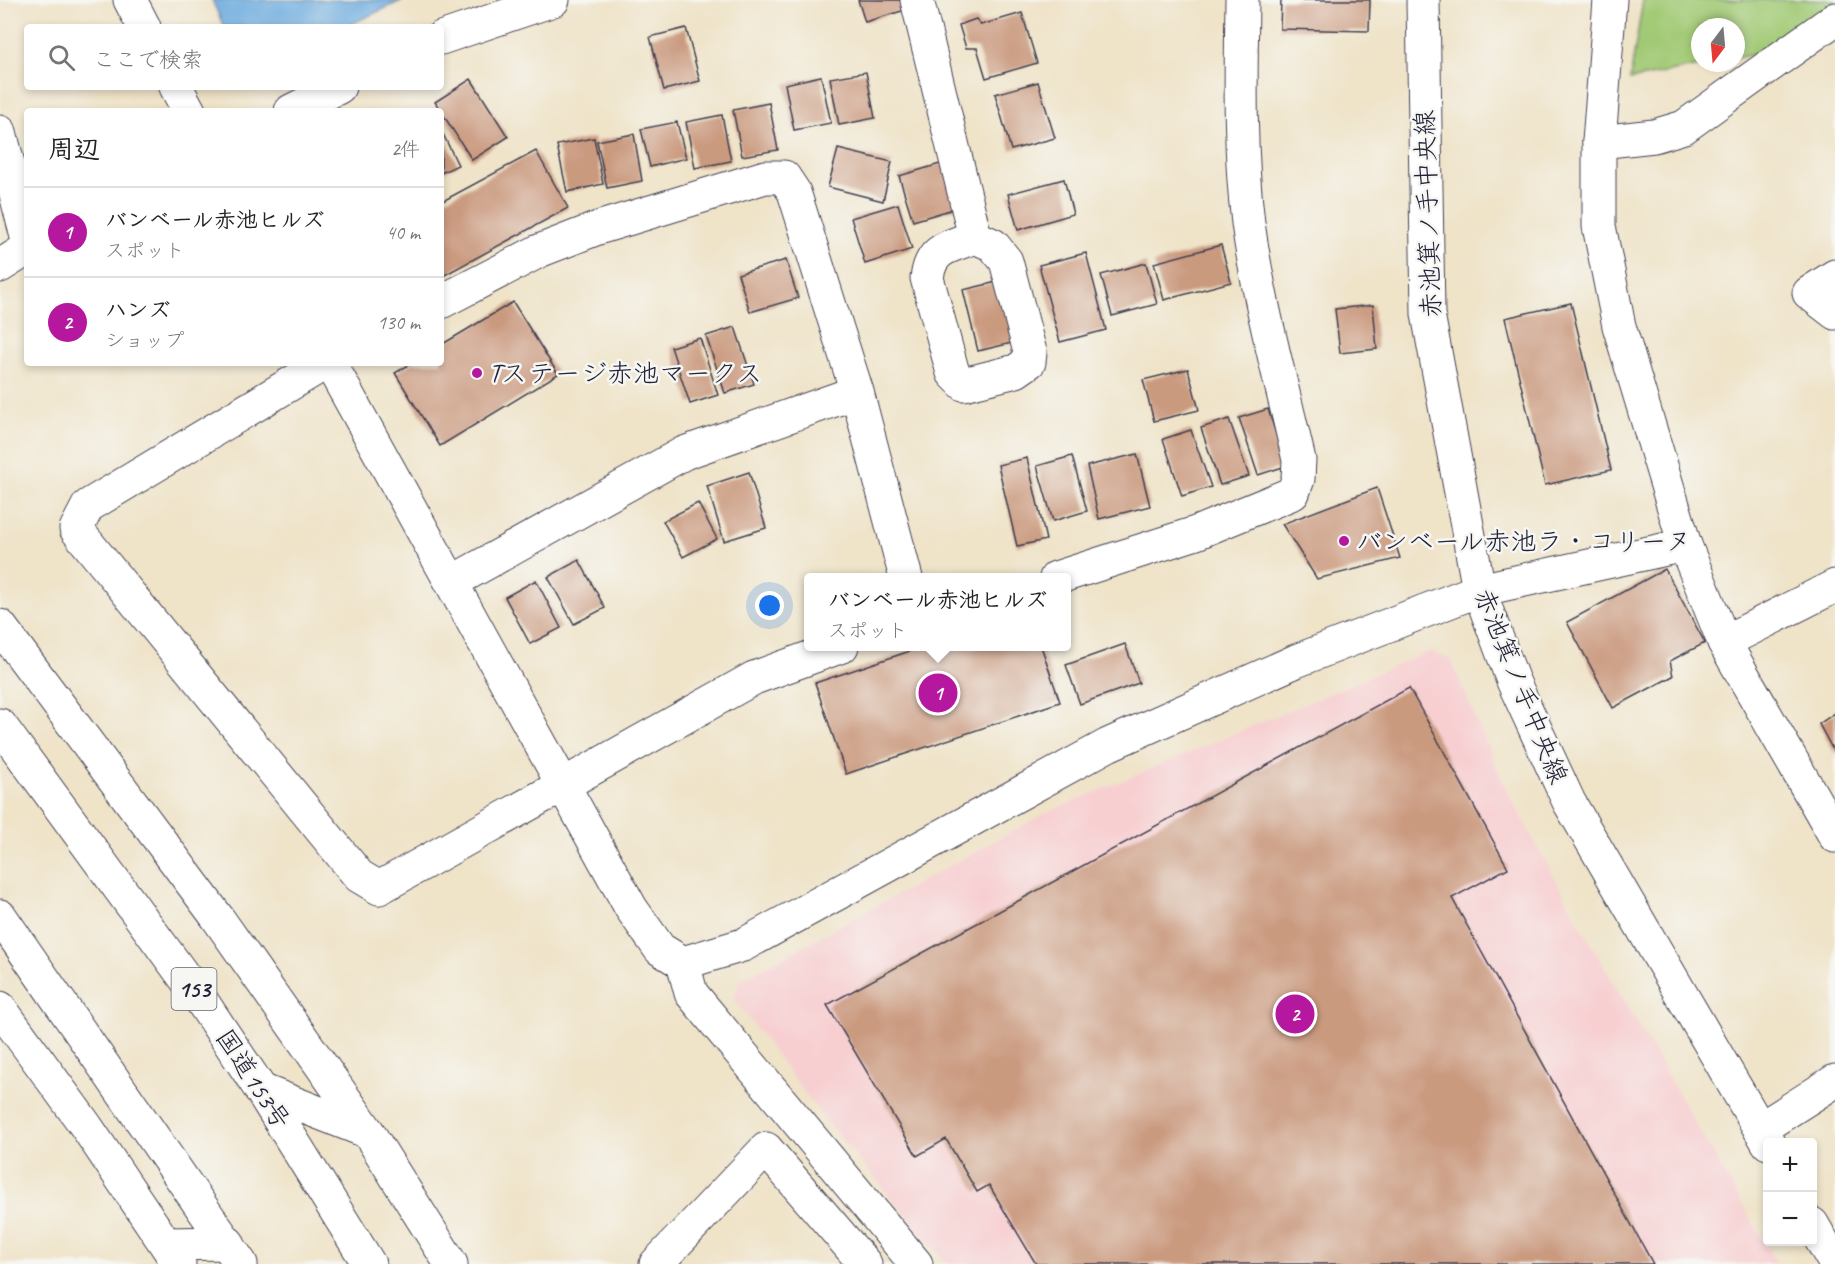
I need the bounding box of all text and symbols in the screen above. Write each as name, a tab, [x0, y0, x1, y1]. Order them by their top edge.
north arrow	[1691, 18, 1745, 72]
search box	[24, 24, 444, 90]
icon: search	[45, 41, 78, 74]
text: ここで検索	[93, 46, 203, 74]
street label: 赤池箕ノ手中央線	[1408, 109, 1448, 319]
text: 周辺	[48, 133, 100, 166]
text: 2件	[391, 137, 420, 162]
text: バンベール赤池ヒルズ	[105, 206, 325, 234]
text: 1	[63, 220, 72, 245]
text: 40 m	[386, 220, 420, 245]
text: スポット	[105, 238, 185, 263]
text: ハンズ	[105, 296, 171, 324]
text: 2	[63, 310, 72, 335]
text: 130 m	[377, 310, 420, 335]
text: ショップ	[105, 328, 184, 353]
place label: Tステージ赤池マークス	[489, 357, 762, 390]
marker: Tステージ赤池マークス	[470, 366, 484, 380]
place label: バンベール赤池ラ・コリーヌ	[1356, 525, 1691, 558]
marker: バンベール赤池ラ・コリーヌ	[1337, 534, 1351, 548]
popup	[804, 573, 1071, 651]
street label: 赤池箕ノ手中央線	[1467, 583, 1575, 789]
text: バンベール赤池ヒルズ	[828, 586, 1047, 614]
your location	[755, 591, 784, 620]
text: スポット	[828, 618, 908, 643]
pin: 1	[918, 670, 958, 716]
road number: 153	[172, 968, 216, 1010]
pin: 2	[1276, 992, 1314, 1036]
street label: 国道153号	[208, 1023, 298, 1135]
map controls	[1763, 1138, 1817, 1246]
button: +	[1763, 1138, 1817, 1192]
button: −	[1763, 1192, 1817, 1246]

